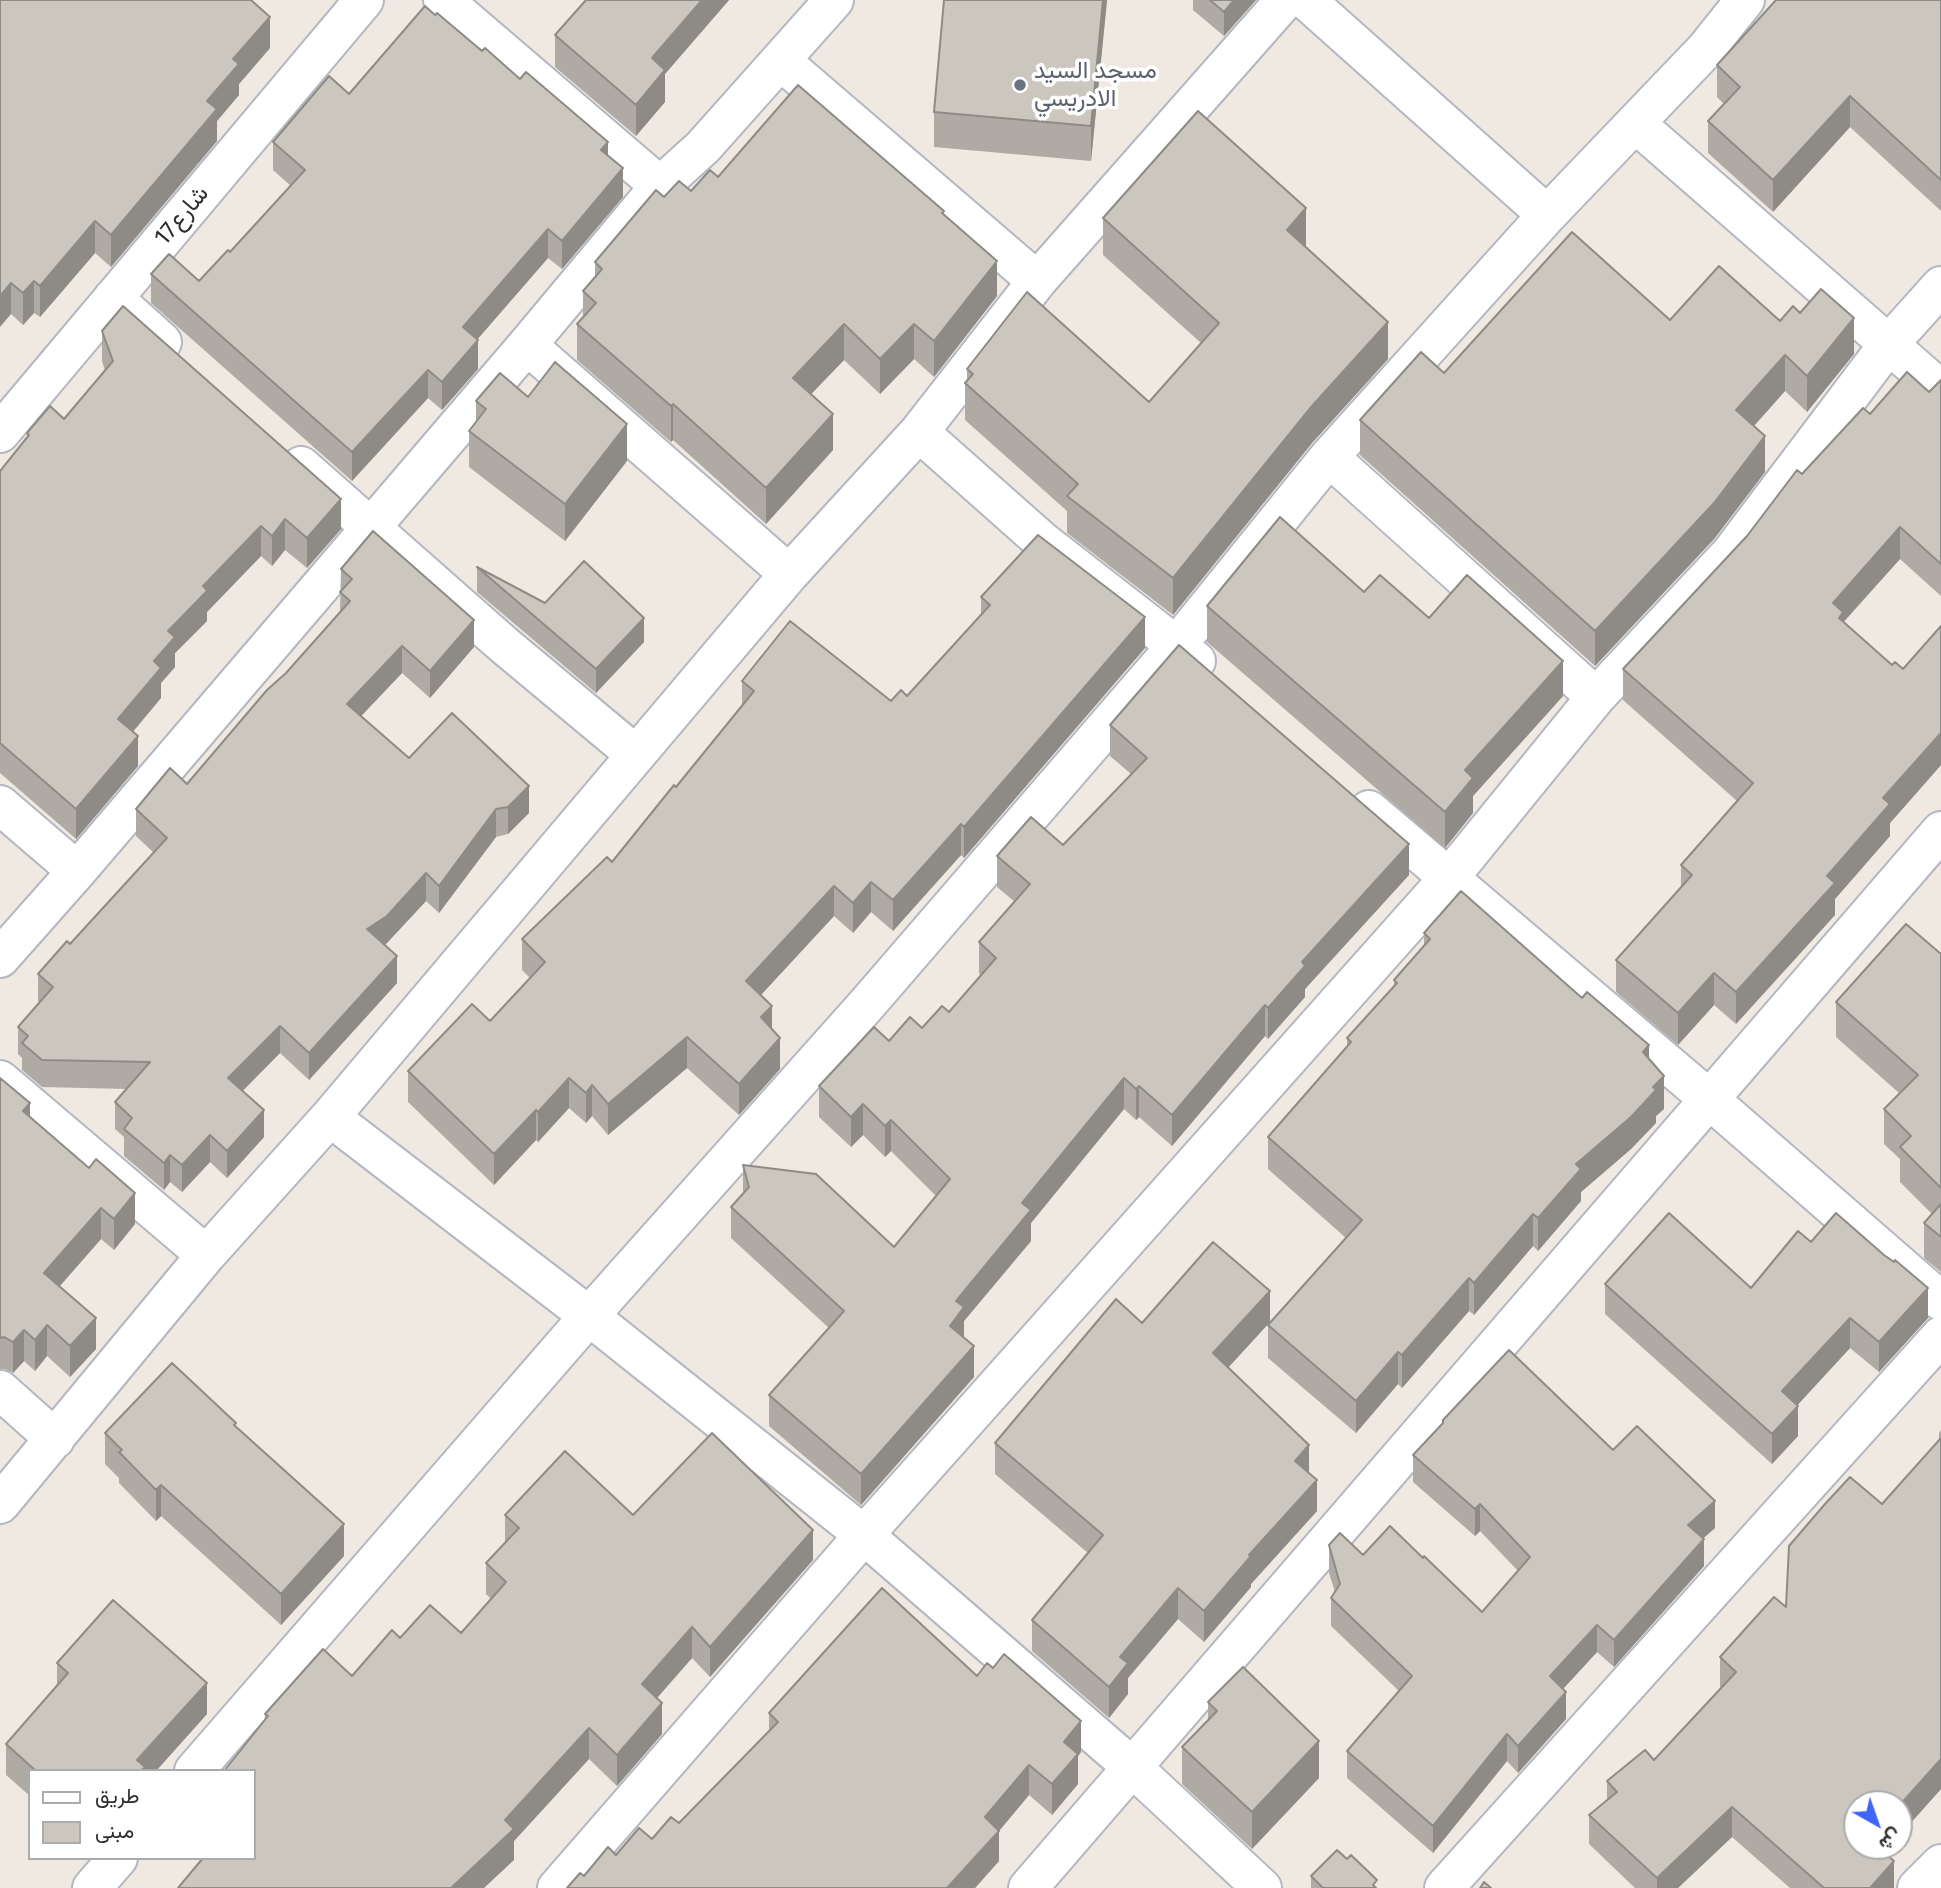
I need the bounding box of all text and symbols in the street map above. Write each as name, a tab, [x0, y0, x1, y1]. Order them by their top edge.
place label: مسجد السيد الادريسي	[1034, 57, 1157, 113]
marker: مسجد السيد الادريسي	[1012, 77, 1028, 93]
street label: شارع17	[149, 180, 215, 252]
legend	[28, 1769, 256, 1860]
text: طريق	[95, 1783, 140, 1809]
north arrow	[1843, 1790, 1913, 1860]
text: مبنى	[95, 1818, 134, 1844]
text: ش	[1874, 1824, 1907, 1856]

